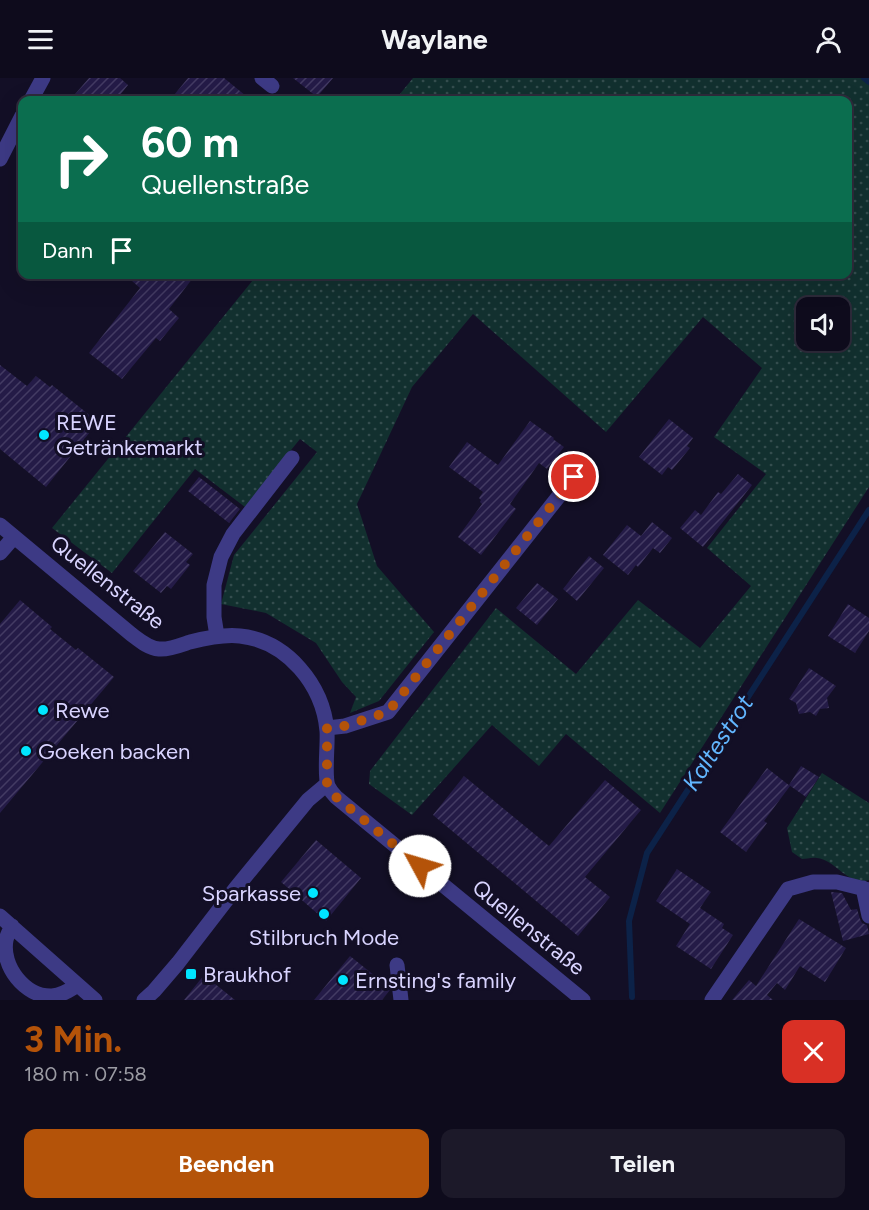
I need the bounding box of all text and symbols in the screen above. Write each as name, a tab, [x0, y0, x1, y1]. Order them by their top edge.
icon: menu	[24, 23, 57, 56]
text: Waylane	[381, 23, 488, 56]
icon: person	[812, 23, 845, 56]
text: 60 m	[141, 117, 239, 168]
icon: right	[42, 120, 120, 198]
text: Quellenstraße	[141, 168, 309, 201]
icon: arrive	[105, 234, 138, 267]
text: Dann	[42, 237, 93, 264]
map controls	[796, 297, 850, 351]
button: sound	[796, 297, 850, 351]
place label: REWE Getränkemarkt	[56, 409, 203, 461]
marker: REWE Getränkemarkt	[37, 428, 51, 442]
pin	[548, 451, 599, 502]
icon: arrive	[557, 460, 590, 493]
street label: Quellenstraße	[45, 530, 170, 635]
water label: Kaltestrot	[676, 689, 760, 796]
place label: Rewe	[55, 697, 110, 724]
marker: Rewe	[36, 703, 50, 717]
place label: Goeken backen	[38, 738, 190, 765]
marker: Goeken backen	[19, 744, 33, 758]
position arrow	[388, 834, 452, 898]
street label: Quellenstraße	[467, 874, 590, 981]
place label: Sparkasse	[202, 880, 301, 907]
marker: Sparkasse	[306, 886, 320, 900]
marker: Stilbruch Mode	[317, 907, 331, 921]
place label: Stilbruch Mode	[249, 924, 399, 951]
place label: Braukhof	[203, 961, 292, 988]
marker: Braukhof	[184, 967, 198, 981]
place label: Ernsting's family	[355, 967, 517, 994]
marker: Ernsting's family	[336, 973, 350, 987]
text: 3 Min.	[24, 1018, 122, 1061]
button: close	[782, 1020, 845, 1083]
text: 180 m · 07:58	[24, 1062, 147, 1086]
button: Beenden	[24, 1129, 429, 1198]
button: Teilen	[441, 1129, 845, 1198]

